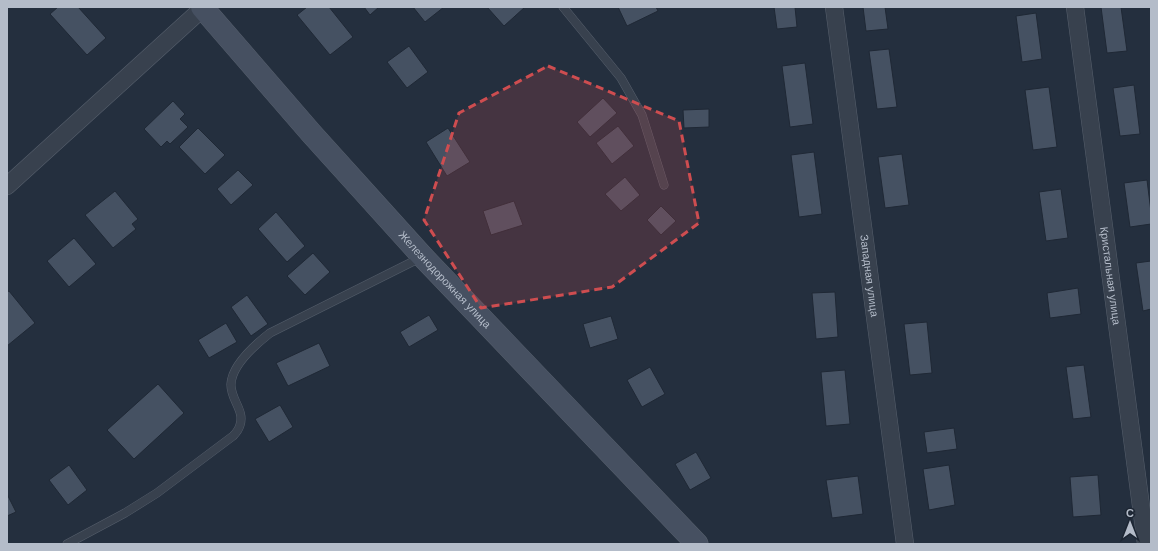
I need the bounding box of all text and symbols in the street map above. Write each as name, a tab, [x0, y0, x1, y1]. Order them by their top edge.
street label: Кристальная улица	[1098, 226, 1123, 326]
street label: Железнодорожная улица	[396, 228, 494, 331]
street label: Западная улица	[858, 234, 881, 318]
north arrow	[1110, 503, 1150, 543]
text: С	[1126, 507, 1134, 519]

